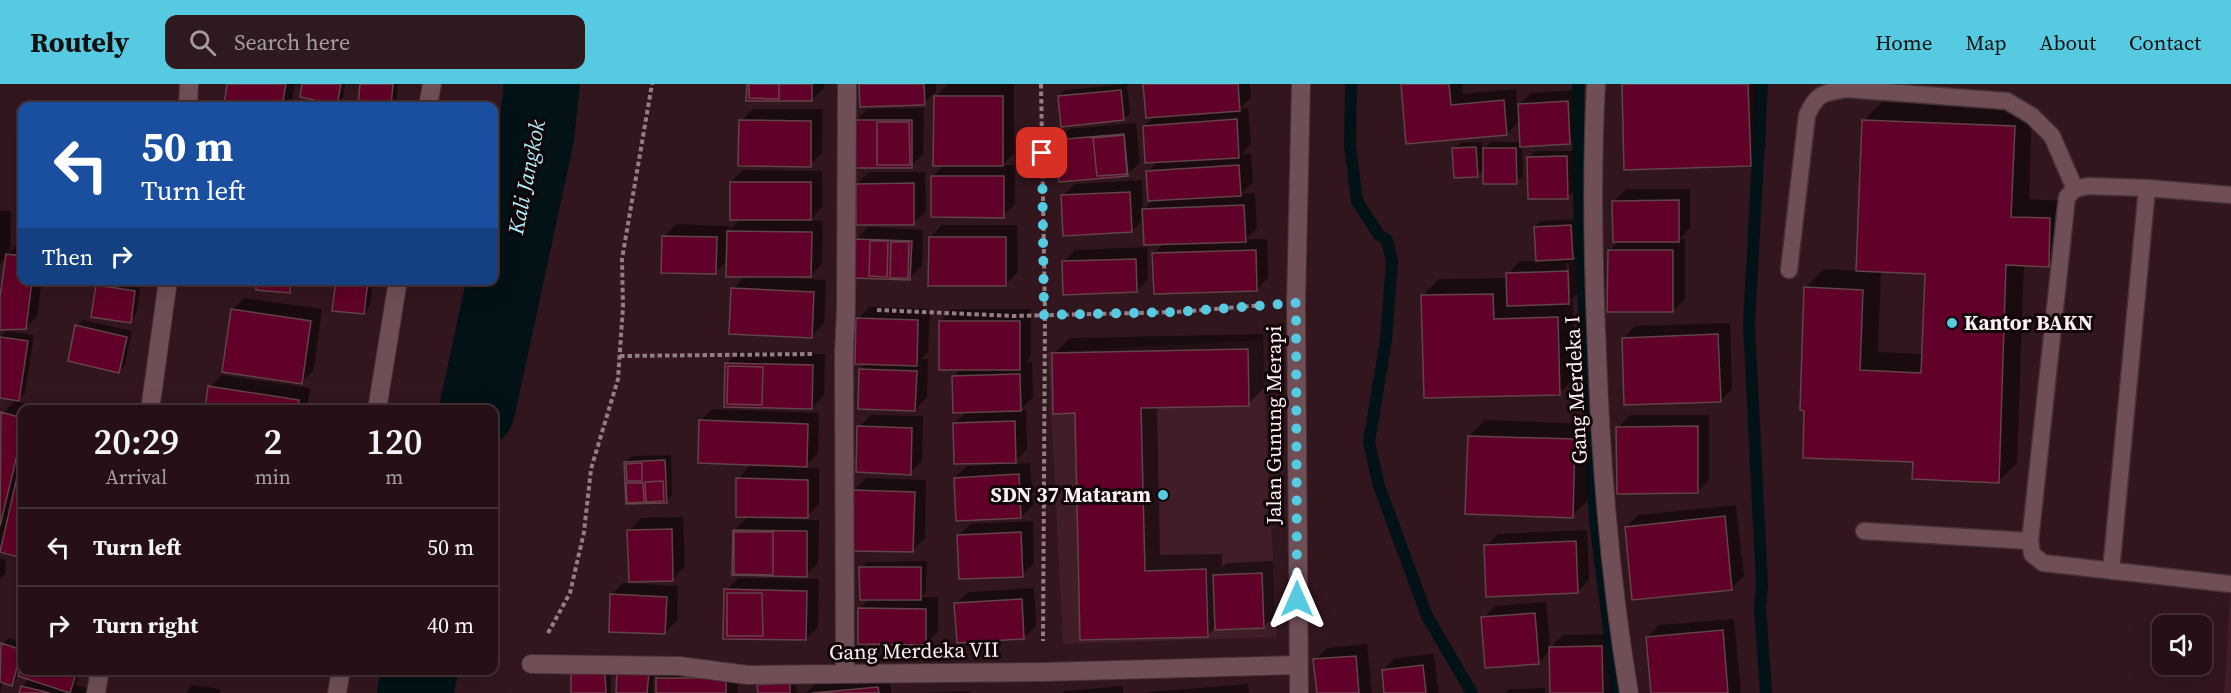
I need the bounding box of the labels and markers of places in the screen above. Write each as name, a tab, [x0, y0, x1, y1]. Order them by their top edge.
pin	[1016, 127, 1067, 178]
place label: Kantor BAKN	[1964, 308, 2093, 337]
marker: Kantor BAKN	[1945, 316, 1959, 330]
place label: SDN 37 Mataram	[991, 480, 1151, 509]
marker: SDN 37 Mataram	[1156, 488, 1170, 502]

